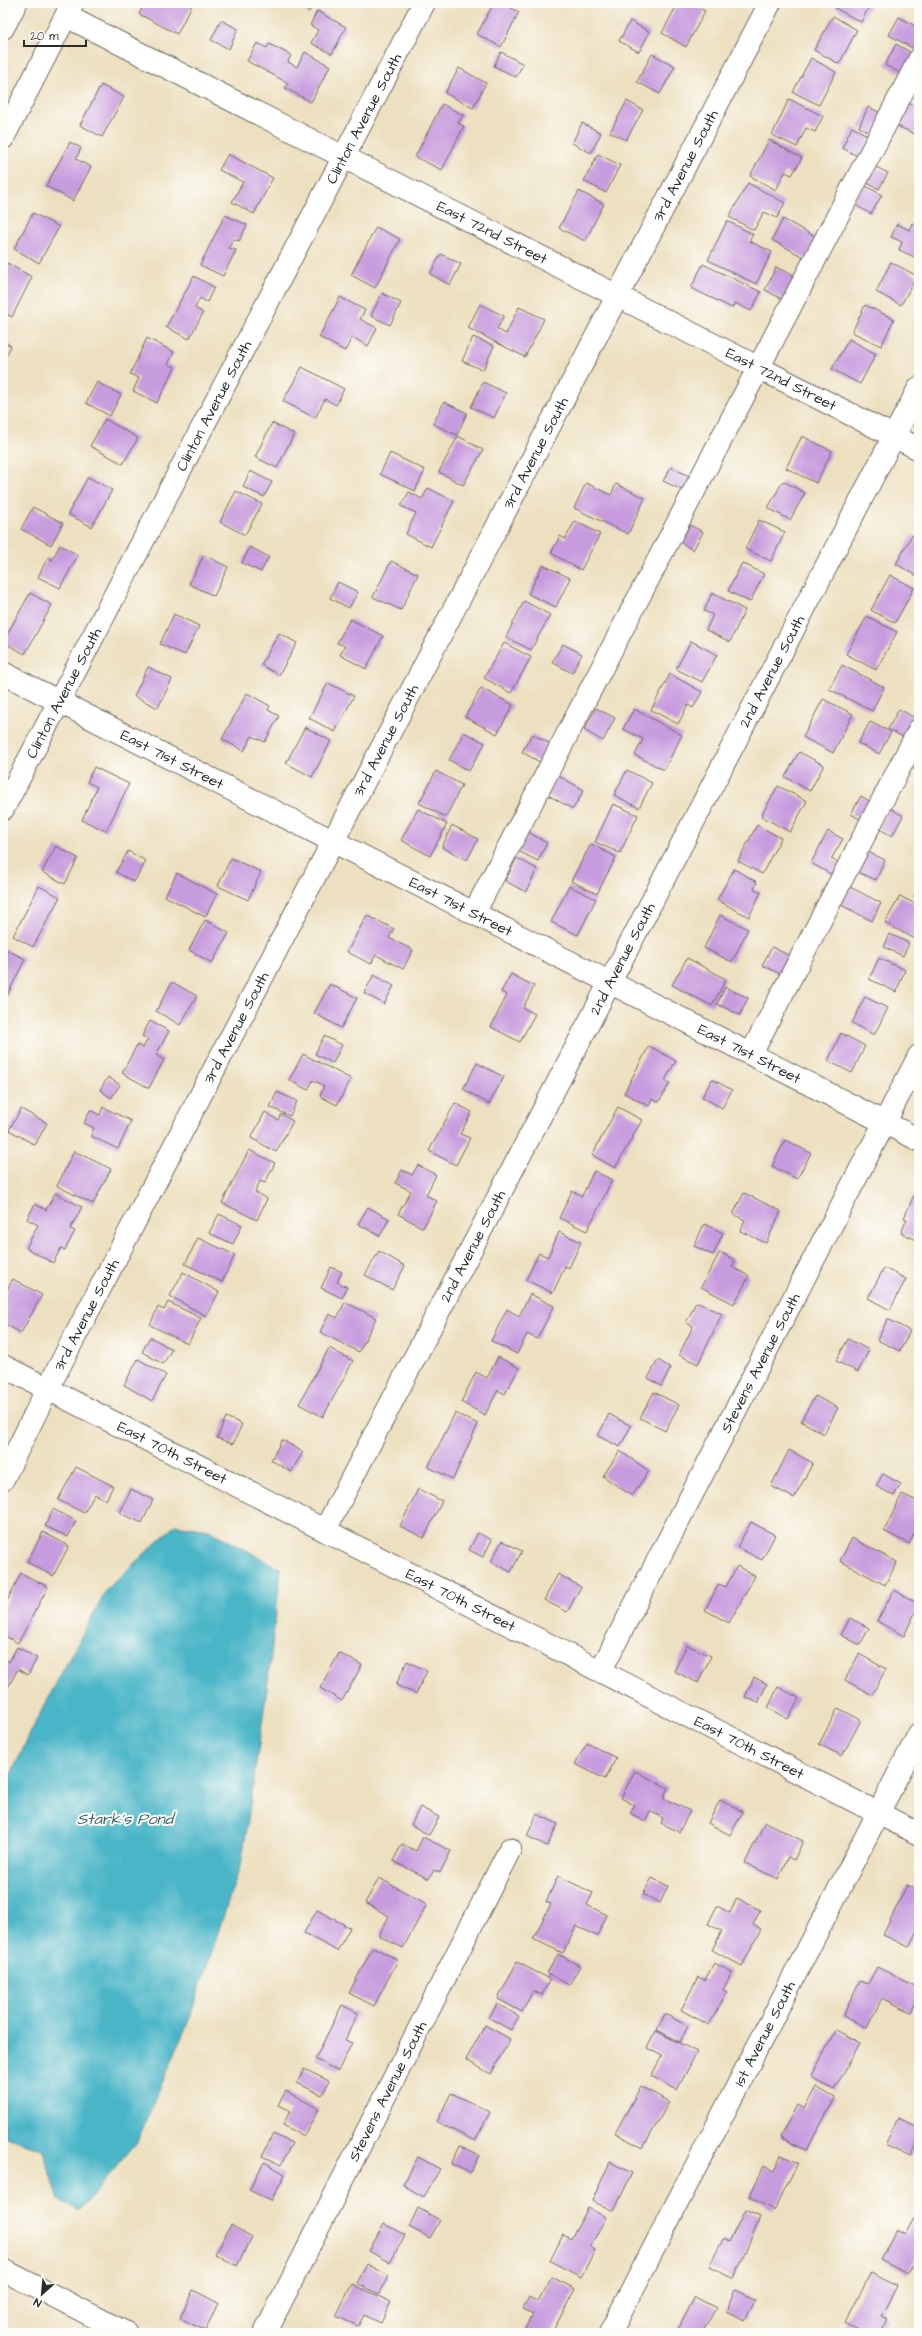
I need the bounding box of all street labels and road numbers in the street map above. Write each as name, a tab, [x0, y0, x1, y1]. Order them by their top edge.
street label: Clinton Avenue South	[321, 49, 407, 188]
street label: 3rd Avenue South	[648, 106, 724, 226]
street label: East 72nd Street	[433, 196, 551, 270]
street label: Clinton Avenue South	[171, 336, 257, 475]
street label: East 72nd Street	[722, 343, 840, 416]
street label: 3rd Avenue South	[498, 393, 574, 513]
street label: 2nd Avenue South	[734, 611, 810, 731]
street label: Clinton Avenue South	[21, 624, 107, 762]
street label: 3rd Avenue South	[348, 680, 424, 800]
street label: East 71st Street	[117, 725, 227, 795]
street label: East 71st Street	[405, 872, 516, 942]
street label: 2nd Avenue South	[585, 899, 661, 1019]
street label: 3rd Avenue South	[198, 968, 274, 1087]
street label: East 71st Street	[694, 1019, 805, 1089]
street label: 2nd Avenue South	[435, 1186, 511, 1306]
street label: 3rd Avenue South	[49, 1255, 125, 1375]
street label: Stevens Avenue South	[716, 1289, 806, 1437]
street label: East 70th Street	[113, 1416, 230, 1490]
street label: East 70th Street	[402, 1563, 519, 1637]
street label: East 70th Street	[690, 1711, 808, 1785]
street label: 1st Avenue South	[729, 1977, 801, 2090]
street label: Stevens Avenue South	[344, 2017, 432, 2165]

